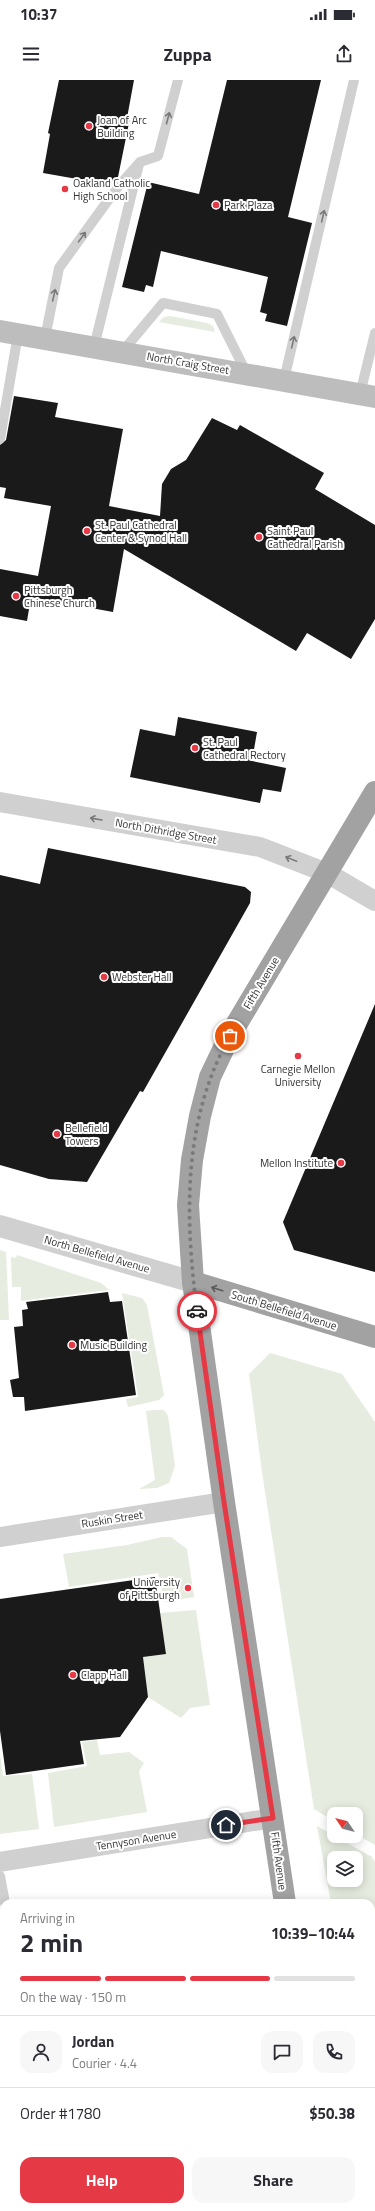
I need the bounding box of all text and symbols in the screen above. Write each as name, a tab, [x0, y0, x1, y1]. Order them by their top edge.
text: 10:37	[20, 3, 57, 26]
text: Zuppa	[163, 41, 212, 68]
icon: menu	[20, 43, 42, 65]
icon: share	[333, 43, 355, 65]
place label: Joan of Arc Building	[97, 112, 147, 141]
one-way arrow	[165, 112, 172, 125]
marker: Joan of Arc Building	[84, 121, 94, 131]
place label: Oakland Catholic High School	[73, 175, 150, 204]
marker: Oakland Catholic High School	[60, 184, 70, 194]
place label: Park Plaza	[224, 197, 273, 213]
marker: Park Plaza	[211, 200, 221, 210]
one-way arrow	[319, 210, 327, 223]
one-way arrow	[78, 231, 86, 242]
one-way arrow	[50, 288, 58, 301]
one-way arrow	[290, 336, 298, 349]
street label: North Craig Street	[146, 348, 231, 378]
place label: St. Paul Cathedral Center & Synod Hall	[95, 517, 187, 546]
place label: Saint Paul Cathedral Parish	[267, 523, 343, 552]
marker: St. Paul Cathedral Center & Synod Hall	[82, 526, 92, 536]
marker: Saint Paul Cathedral Parish	[254, 532, 264, 542]
place label: Pittsburgh Chinese Church	[24, 582, 95, 611]
marker: Pittsburgh Chinese Church	[11, 591, 21, 601]
place label: St. Paul Cathedral Rectory	[203, 734, 286, 763]
marker: St. Paul Cathedral Rectory	[190, 743, 200, 753]
street label: North Dithridge Street	[114, 814, 218, 848]
one-way arrow	[90, 815, 103, 823]
one-way arrow	[285, 855, 297, 862]
street label: Fifth Avenue	[239, 953, 283, 1012]
place label: Webster Hall	[112, 969, 172, 985]
marker: Webster Hall	[99, 972, 109, 982]
pin	[213, 1019, 247, 1053]
icon: bag	[219, 1025, 241, 1047]
marker: Carnegie Mellon University	[293, 1051, 303, 1061]
place label: Carnegie Mellon University	[261, 1061, 335, 1090]
place label: Bellefield Towers	[65, 1120, 108, 1149]
marker: Bellefield Towers	[52, 1129, 62, 1139]
place label: Mellon Institute	[260, 1155, 333, 1171]
marker: Mellon Institute	[336, 1158, 346, 1168]
street label: North Bellefield Avenue	[42, 1231, 152, 1277]
one-way arrow	[211, 1285, 224, 1292]
street label: South Bellefield Avenue	[229, 1286, 339, 1334]
courier	[177, 1291, 217, 1331]
icon: car	[186, 1300, 208, 1322]
place label: Music Building	[80, 1337, 148, 1353]
marker: Music Building	[67, 1340, 77, 1350]
street label: Ruskin Street	[80, 1506, 144, 1532]
place label: University of Pittsburgh	[119, 1574, 181, 1603]
marker: University of Pittsburgh	[183, 1583, 193, 1593]
place label: Clapp Hall	[81, 1667, 127, 1683]
marker: Clapp Hall	[68, 1670, 78, 1680]
north arrow	[327, 1807, 363, 1843]
map controls	[327, 1807, 363, 1887]
pin	[209, 1808, 243, 1842]
icon: home	[215, 1814, 237, 1836]
street label: Tennyson Avenue	[95, 1826, 178, 1854]
street label: Fifth Avenue	[267, 1831, 291, 1891]
button: layers	[327, 1851, 363, 1887]
text: Arriving in	[20, 1908, 75, 1928]
text: 10:39–10:44	[271, 1922, 355, 1945]
text: 2 min	[20, 1923, 83, 1962]
text: On the way · 150 m	[20, 1987, 126, 2007]
text: Jordan	[72, 2030, 114, 2053]
button: person	[20, 2031, 62, 2073]
button: chat	[261, 2031, 303, 2073]
button: phone	[313, 2031, 355, 2073]
text: Courier · 4.4	[72, 2053, 137, 2073]
text: Order #1780	[20, 2102, 101, 2125]
text: $50.38	[309, 2102, 355, 2125]
button: Help	[20, 2157, 184, 2203]
button: Share	[192, 2157, 355, 2203]

